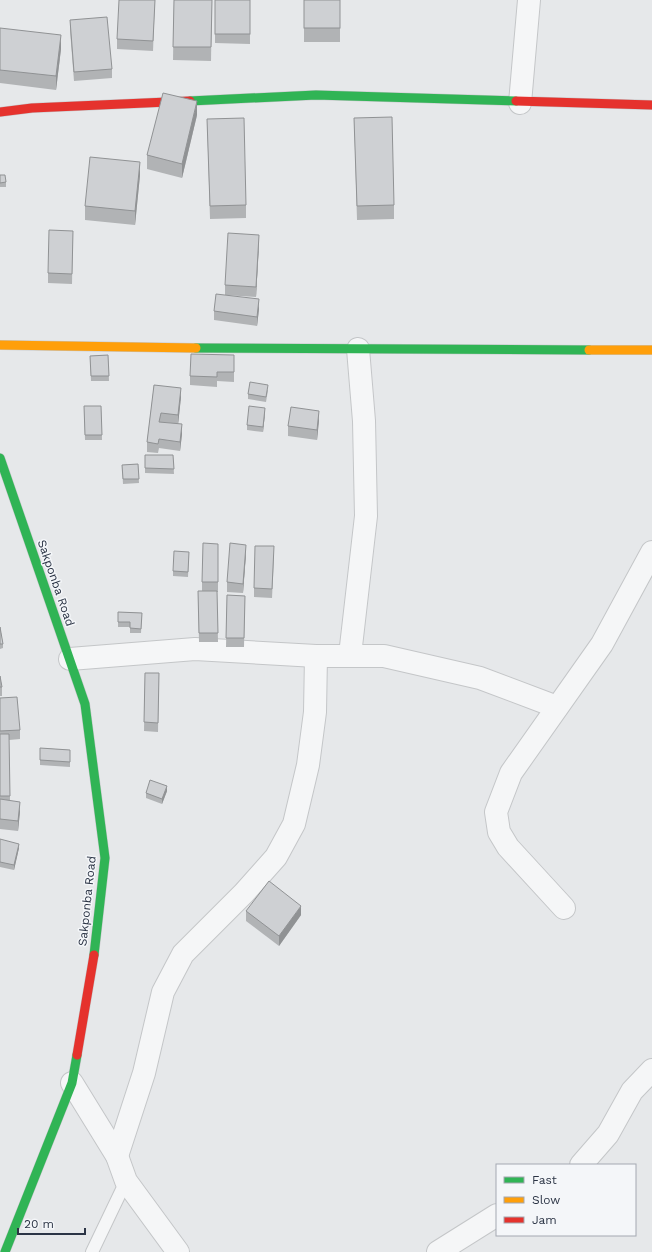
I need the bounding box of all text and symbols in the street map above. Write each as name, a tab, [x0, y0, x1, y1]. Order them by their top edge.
street label: Sakponba Road	[35, 538, 77, 628]
street label: Sakponba Road	[75, 855, 99, 947]
legend	[496, 1164, 636, 1236]
text: Fast	[532, 1173, 557, 1187]
text: Slow	[532, 1193, 560, 1207]
scale bar	[18, 1210, 85, 1236]
text: Jam	[532, 1213, 557, 1227]
text: 20 m	[24, 1217, 54, 1231]

